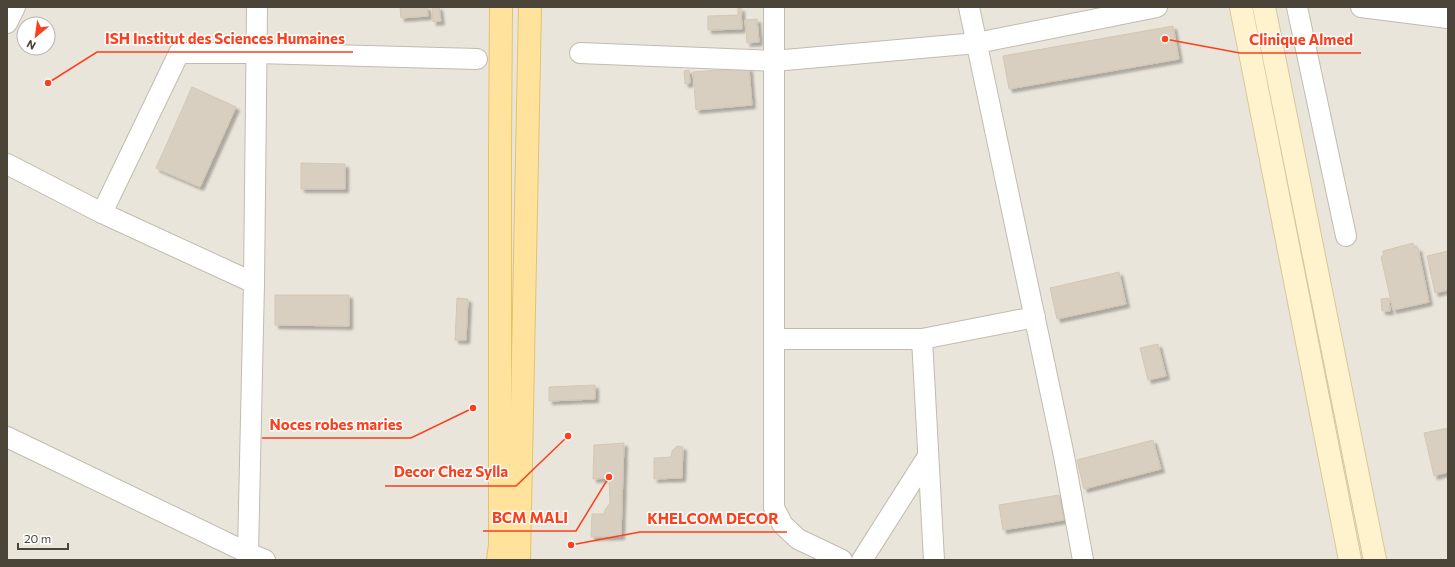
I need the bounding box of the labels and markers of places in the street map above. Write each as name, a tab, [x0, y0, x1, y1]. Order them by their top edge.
callout: ISH Institut des Sciences Humaines	[97, 25, 353, 52]
callout: Clinique Almed	[1240, 26, 1361, 53]
callout: Noces robes maries	[262, 411, 411, 438]
callout: Decor Chez Sylla	[385, 459, 516, 486]
callout: BCM MALI	[483, 504, 576, 531]
callout: KHELCOM DECOR	[640, 505, 787, 532]

